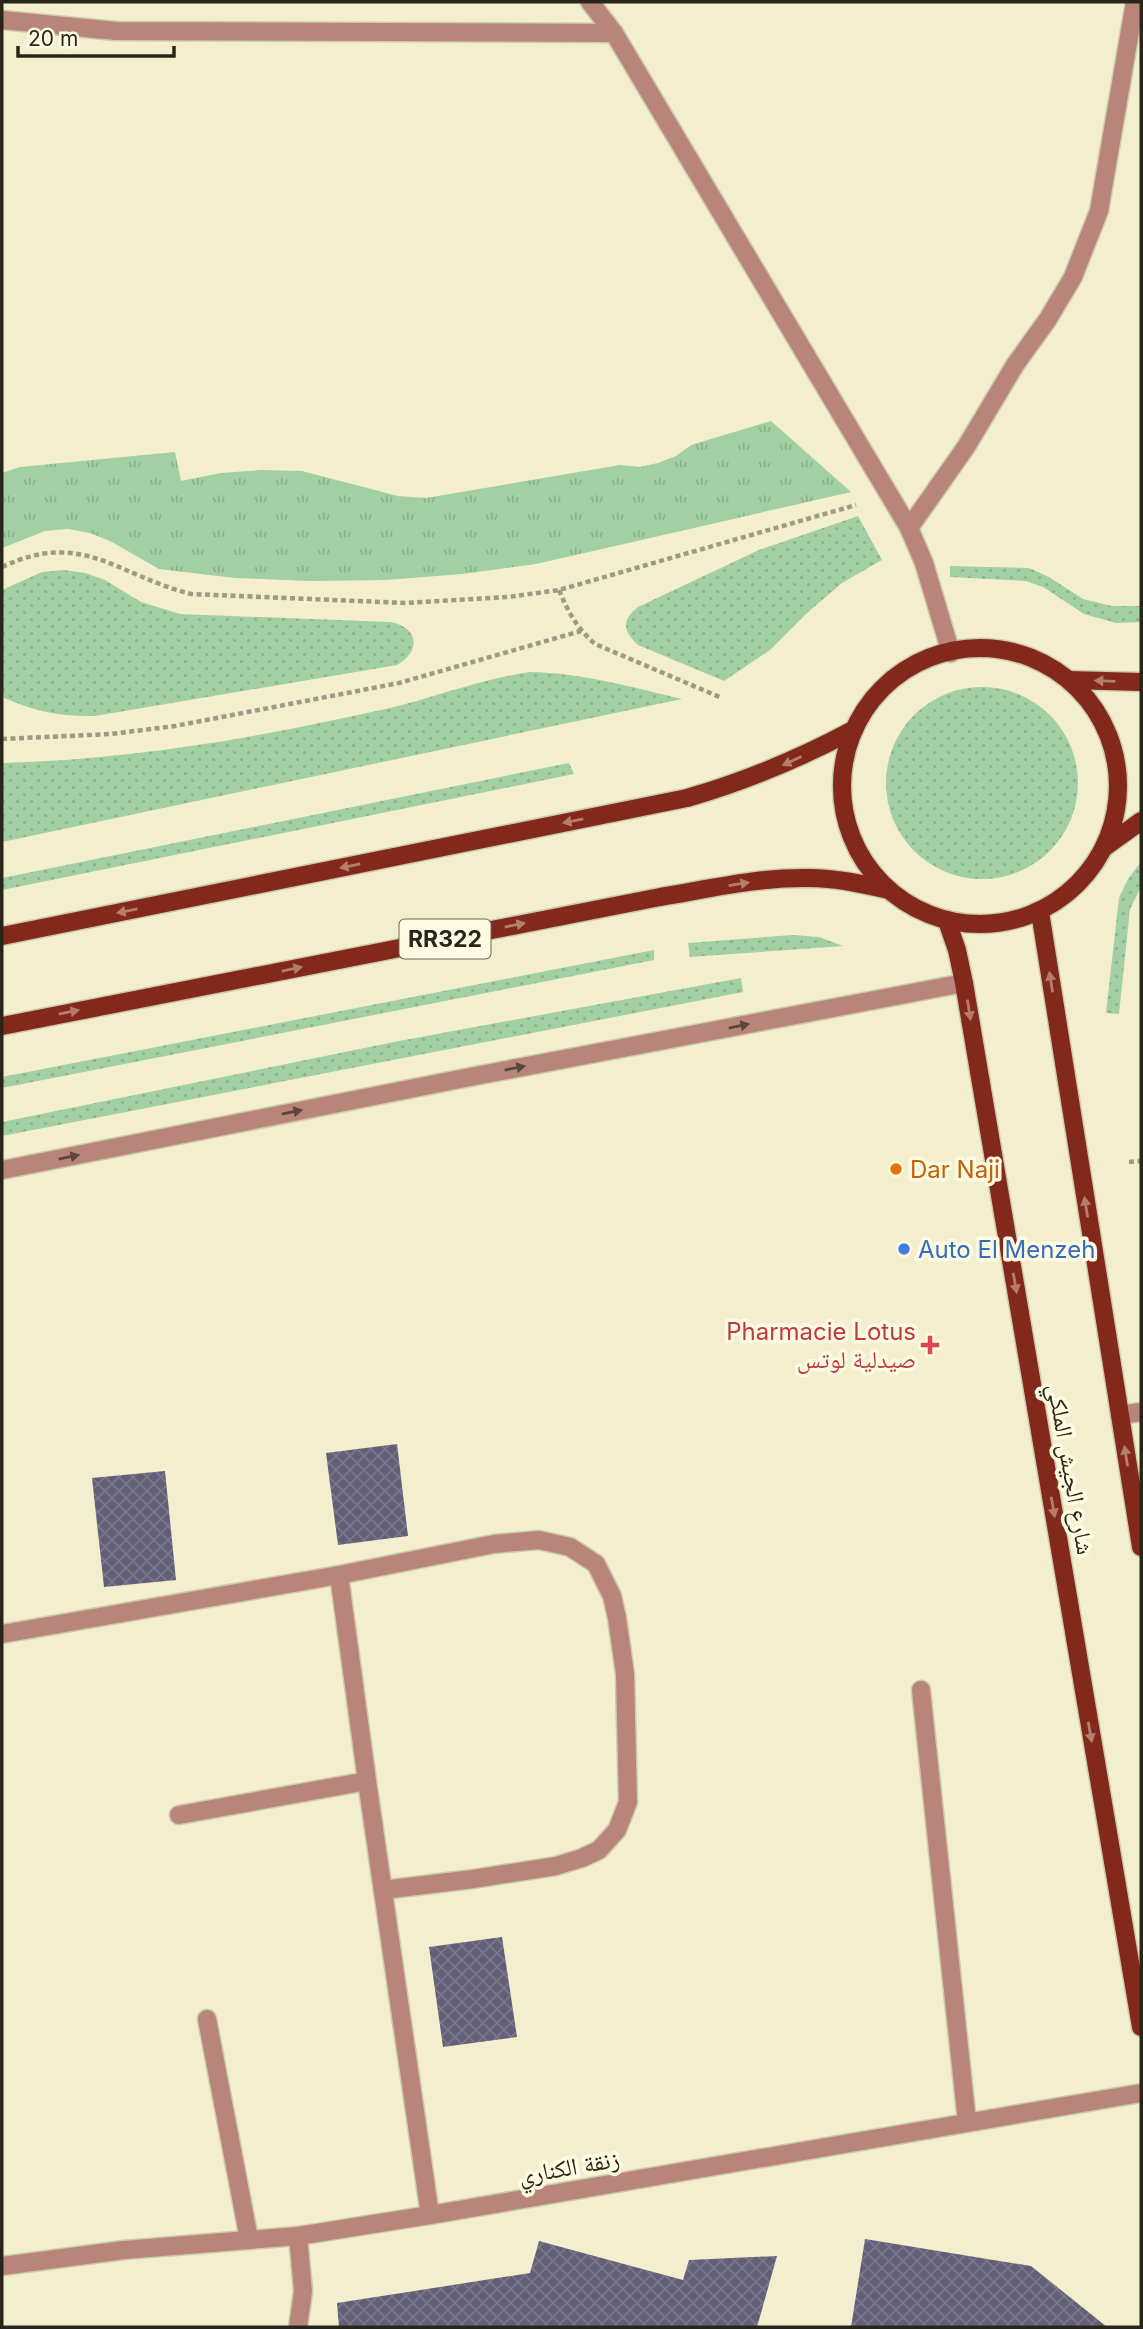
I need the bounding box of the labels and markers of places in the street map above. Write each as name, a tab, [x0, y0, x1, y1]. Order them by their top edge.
place label: Dar Naji	[910, 1155, 1000, 1184]
marker: Dar Naji	[888, 1161, 904, 1177]
place label: Auto El Menzeh	[918, 1235, 1095, 1264]
marker: Auto El Menzeh	[896, 1241, 912, 1257]
place label: Pharmacie Lotus صيدلية لوتس	[726, 1317, 916, 1374]
marker: Pharmacie Lotus صيدلية لوتس	[922, 1337, 938, 1353]

